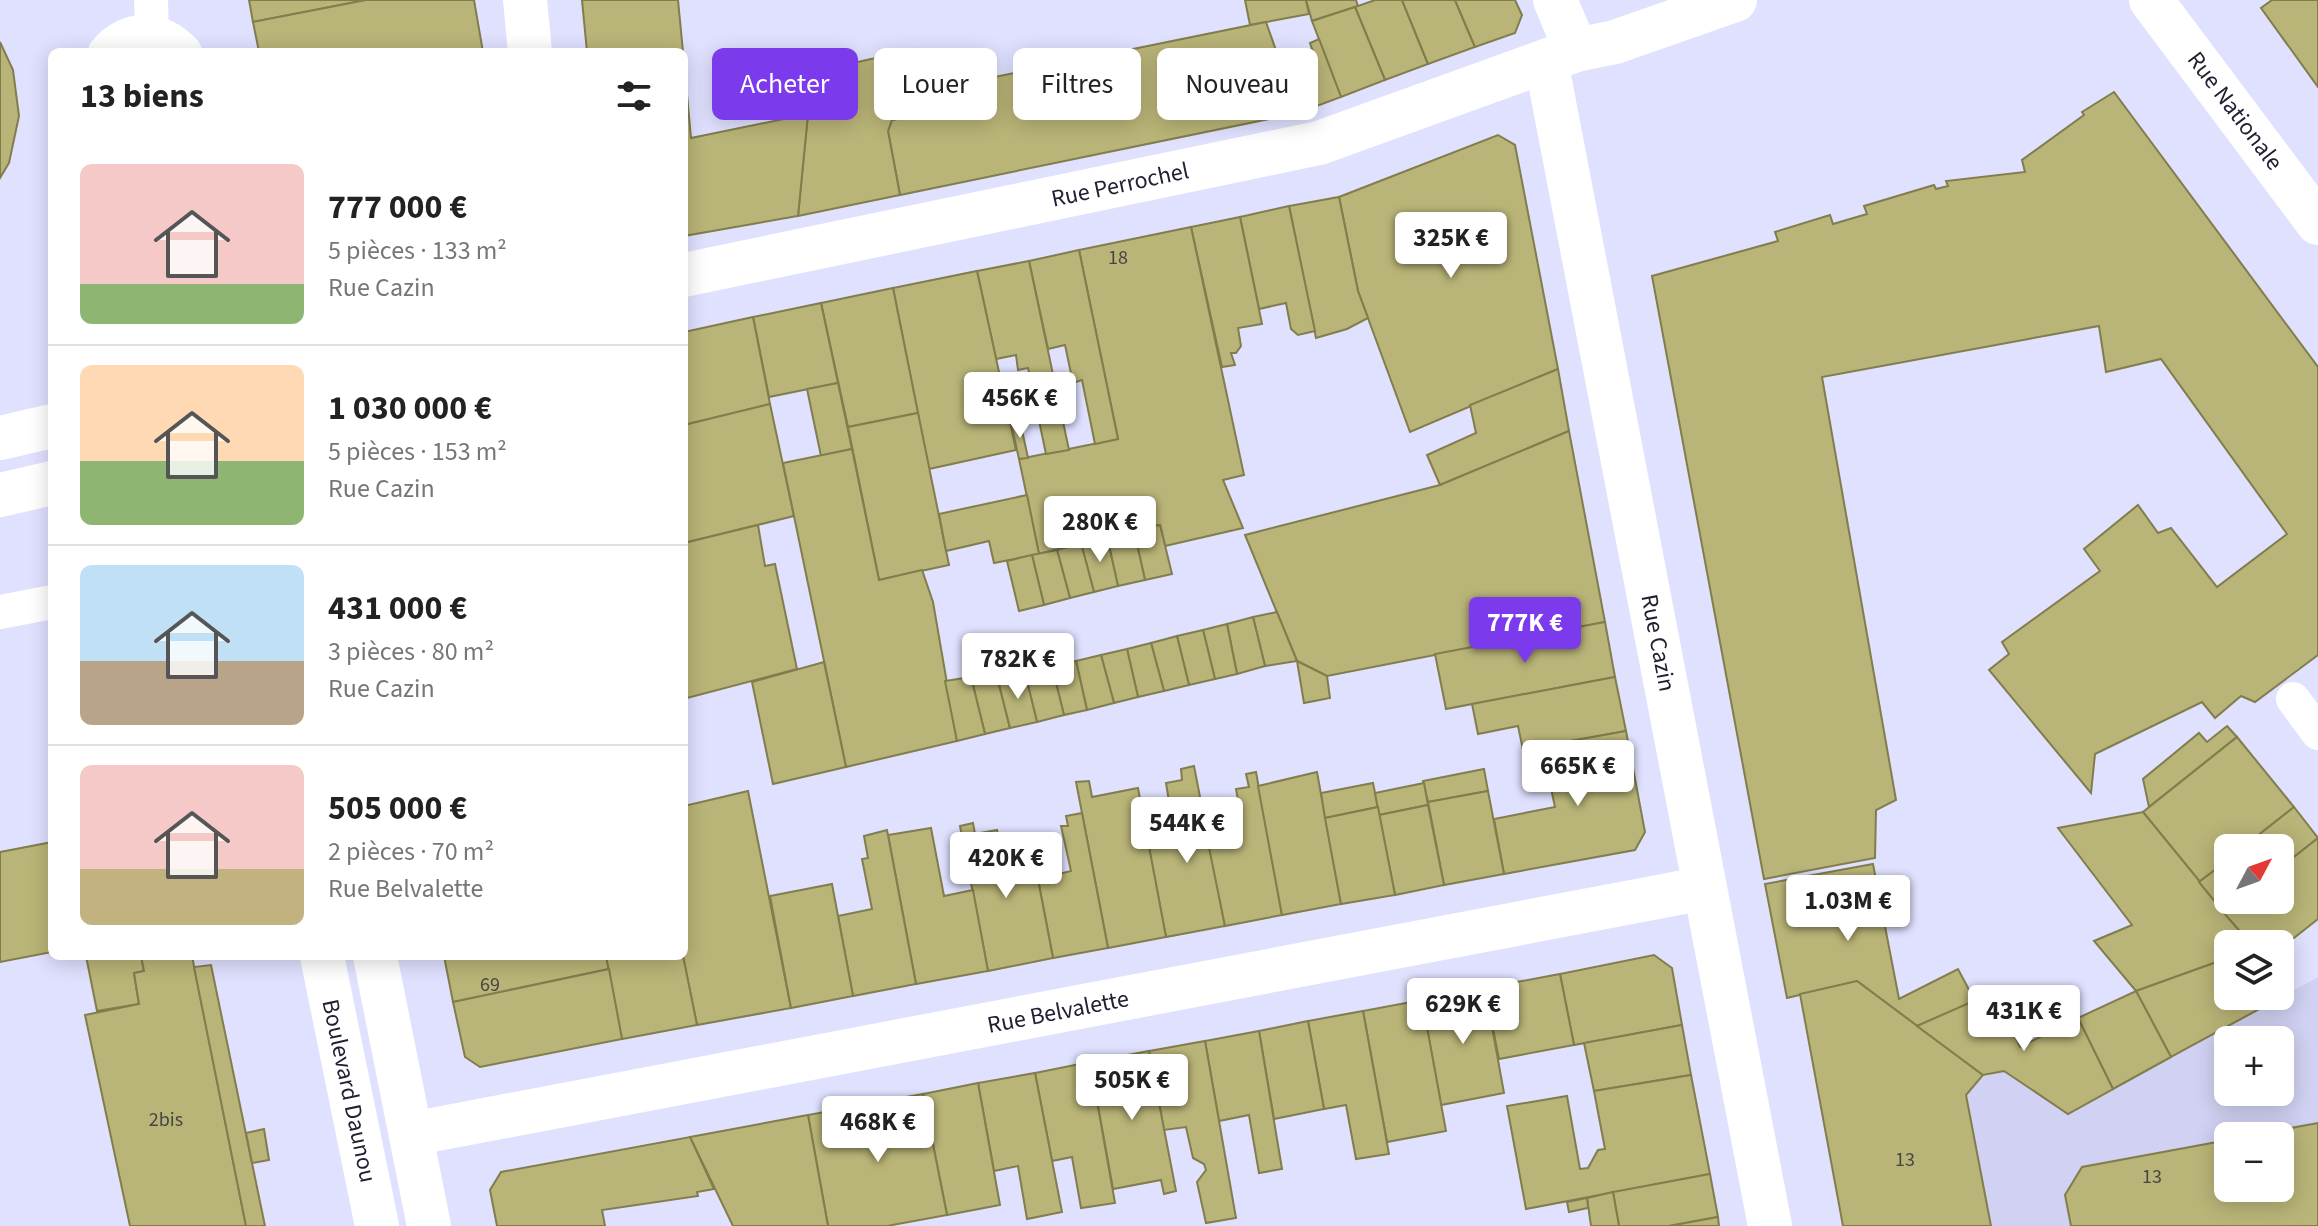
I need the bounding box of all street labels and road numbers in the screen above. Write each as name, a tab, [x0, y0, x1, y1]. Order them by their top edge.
street label: Rue Nationale	[2179, 44, 2291, 178]
street label: Rue Perrochel	[1048, 153, 1192, 217]
street label: Rue Cazin	[1631, 591, 1685, 695]
street label: Rue Belvalette	[984, 981, 1132, 1043]
street label: Boulevard Daunou	[312, 996, 386, 1186]

